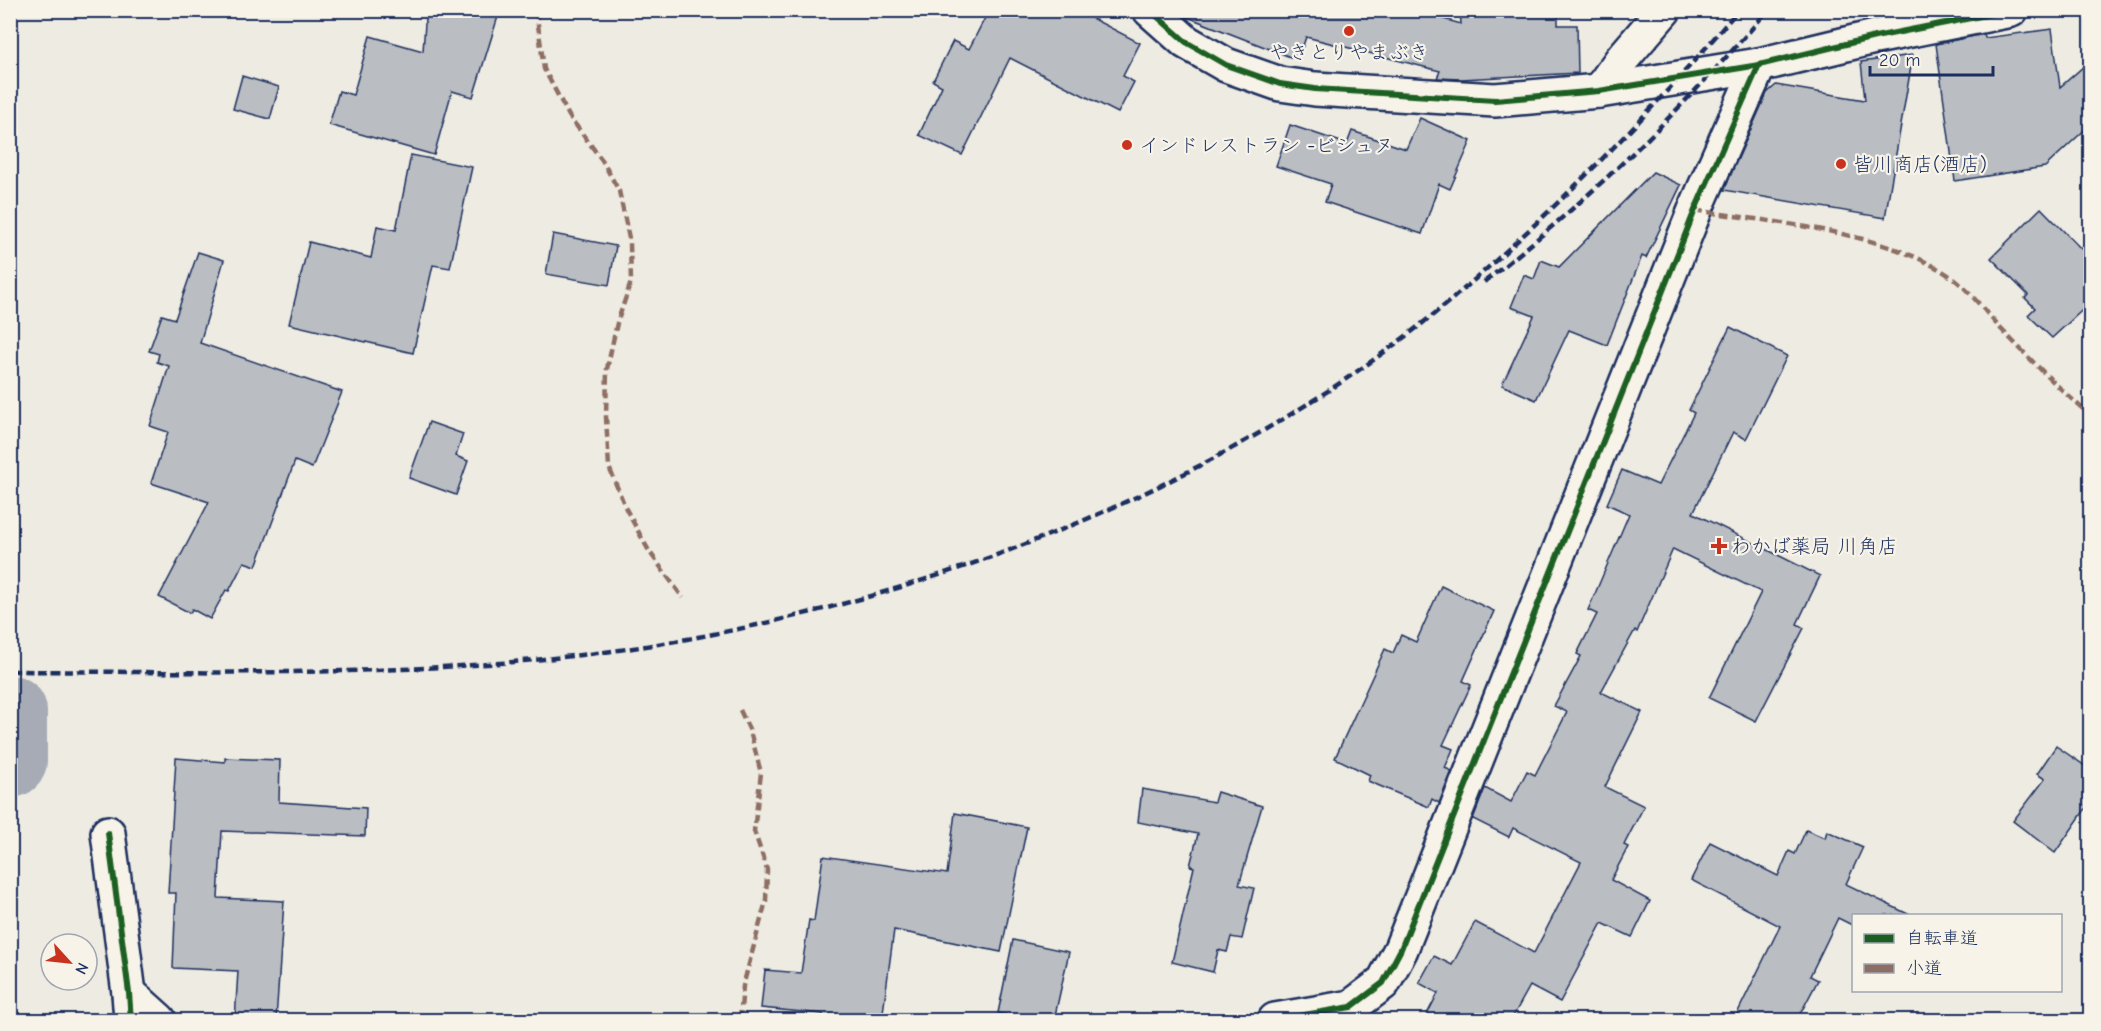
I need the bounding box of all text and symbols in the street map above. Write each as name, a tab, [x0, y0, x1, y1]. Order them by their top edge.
marker: やきとりやまぶき	[1342, 24, 1356, 38]
scale bar	[1870, 39, 1993, 77]
place label: やきとりやまぶき	[1269, 41, 1429, 64]
text: 20 m	[1879, 50, 1920, 71]
place label: インドレストラン -ビシュヌ	[1139, 134, 1394, 157]
marker: インドレストラン -ビシュヌ	[1120, 138, 1134, 152]
place label: 皆川商店(酒店)	[1853, 153, 1987, 176]
marker: 皆川商店(酒店)	[1834, 157, 1848, 171]
place label: わかば薬局 川角店	[1731, 535, 1898, 558]
marker: わかば薬局 川角店	[1712, 539, 1726, 553]
legend	[1852, 914, 2062, 992]
text: 自転車道	[1906, 928, 1978, 949]
north arrow	[39, 932, 99, 992]
text: 小道	[1906, 958, 1942, 979]
text: N	[71, 960, 92, 977]

